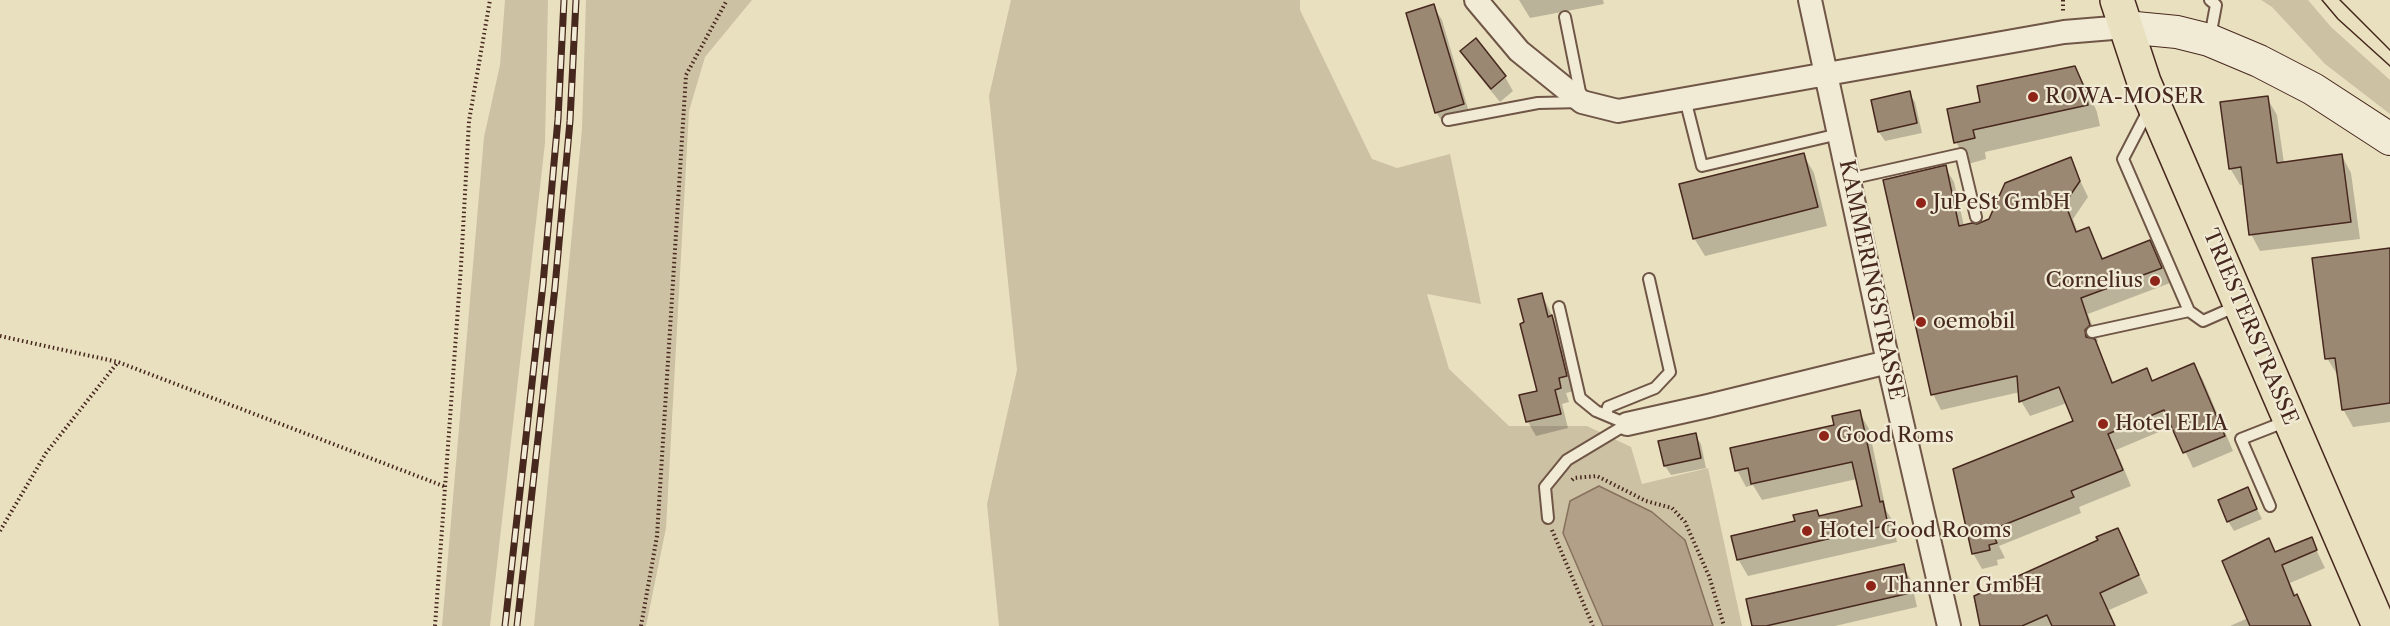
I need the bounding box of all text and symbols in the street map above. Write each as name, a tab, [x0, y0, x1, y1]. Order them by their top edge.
place label: ROWA-MOSER	[2045, 84, 2204, 110]
marker: ROWA-MOSER	[2026, 90, 2040, 104]
street label: KAMMERINGSTRASSE	[1833, 158, 1909, 402]
place label: JuPeSt GmbH	[1933, 190, 2071, 216]
marker: JuPeSt GmbH	[1914, 196, 1928, 210]
street label: TRIESTERSTRASSE	[2197, 225, 2303, 429]
place label: Cornelius	[2045, 268, 2143, 294]
marker: Cornelius	[2148, 274, 2162, 288]
place label: oemobil	[1933, 309, 2015, 335]
marker: oemobil	[1914, 315, 1928, 329]
place label: Hotel ELIA	[2115, 411, 2228, 437]
marker: Hotel ELIA	[2096, 417, 2110, 431]
place label: Good Roms	[1836, 423, 1954, 449]
marker: Good Roms	[1817, 429, 1831, 443]
place label: Hotel Good Rooms	[1819, 518, 2011, 544]
marker: Hotel Good Rooms	[1800, 524, 1814, 538]
place label: Thanner GmbH	[1883, 573, 2042, 599]
marker: Thanner GmbH	[1864, 579, 1878, 593]

